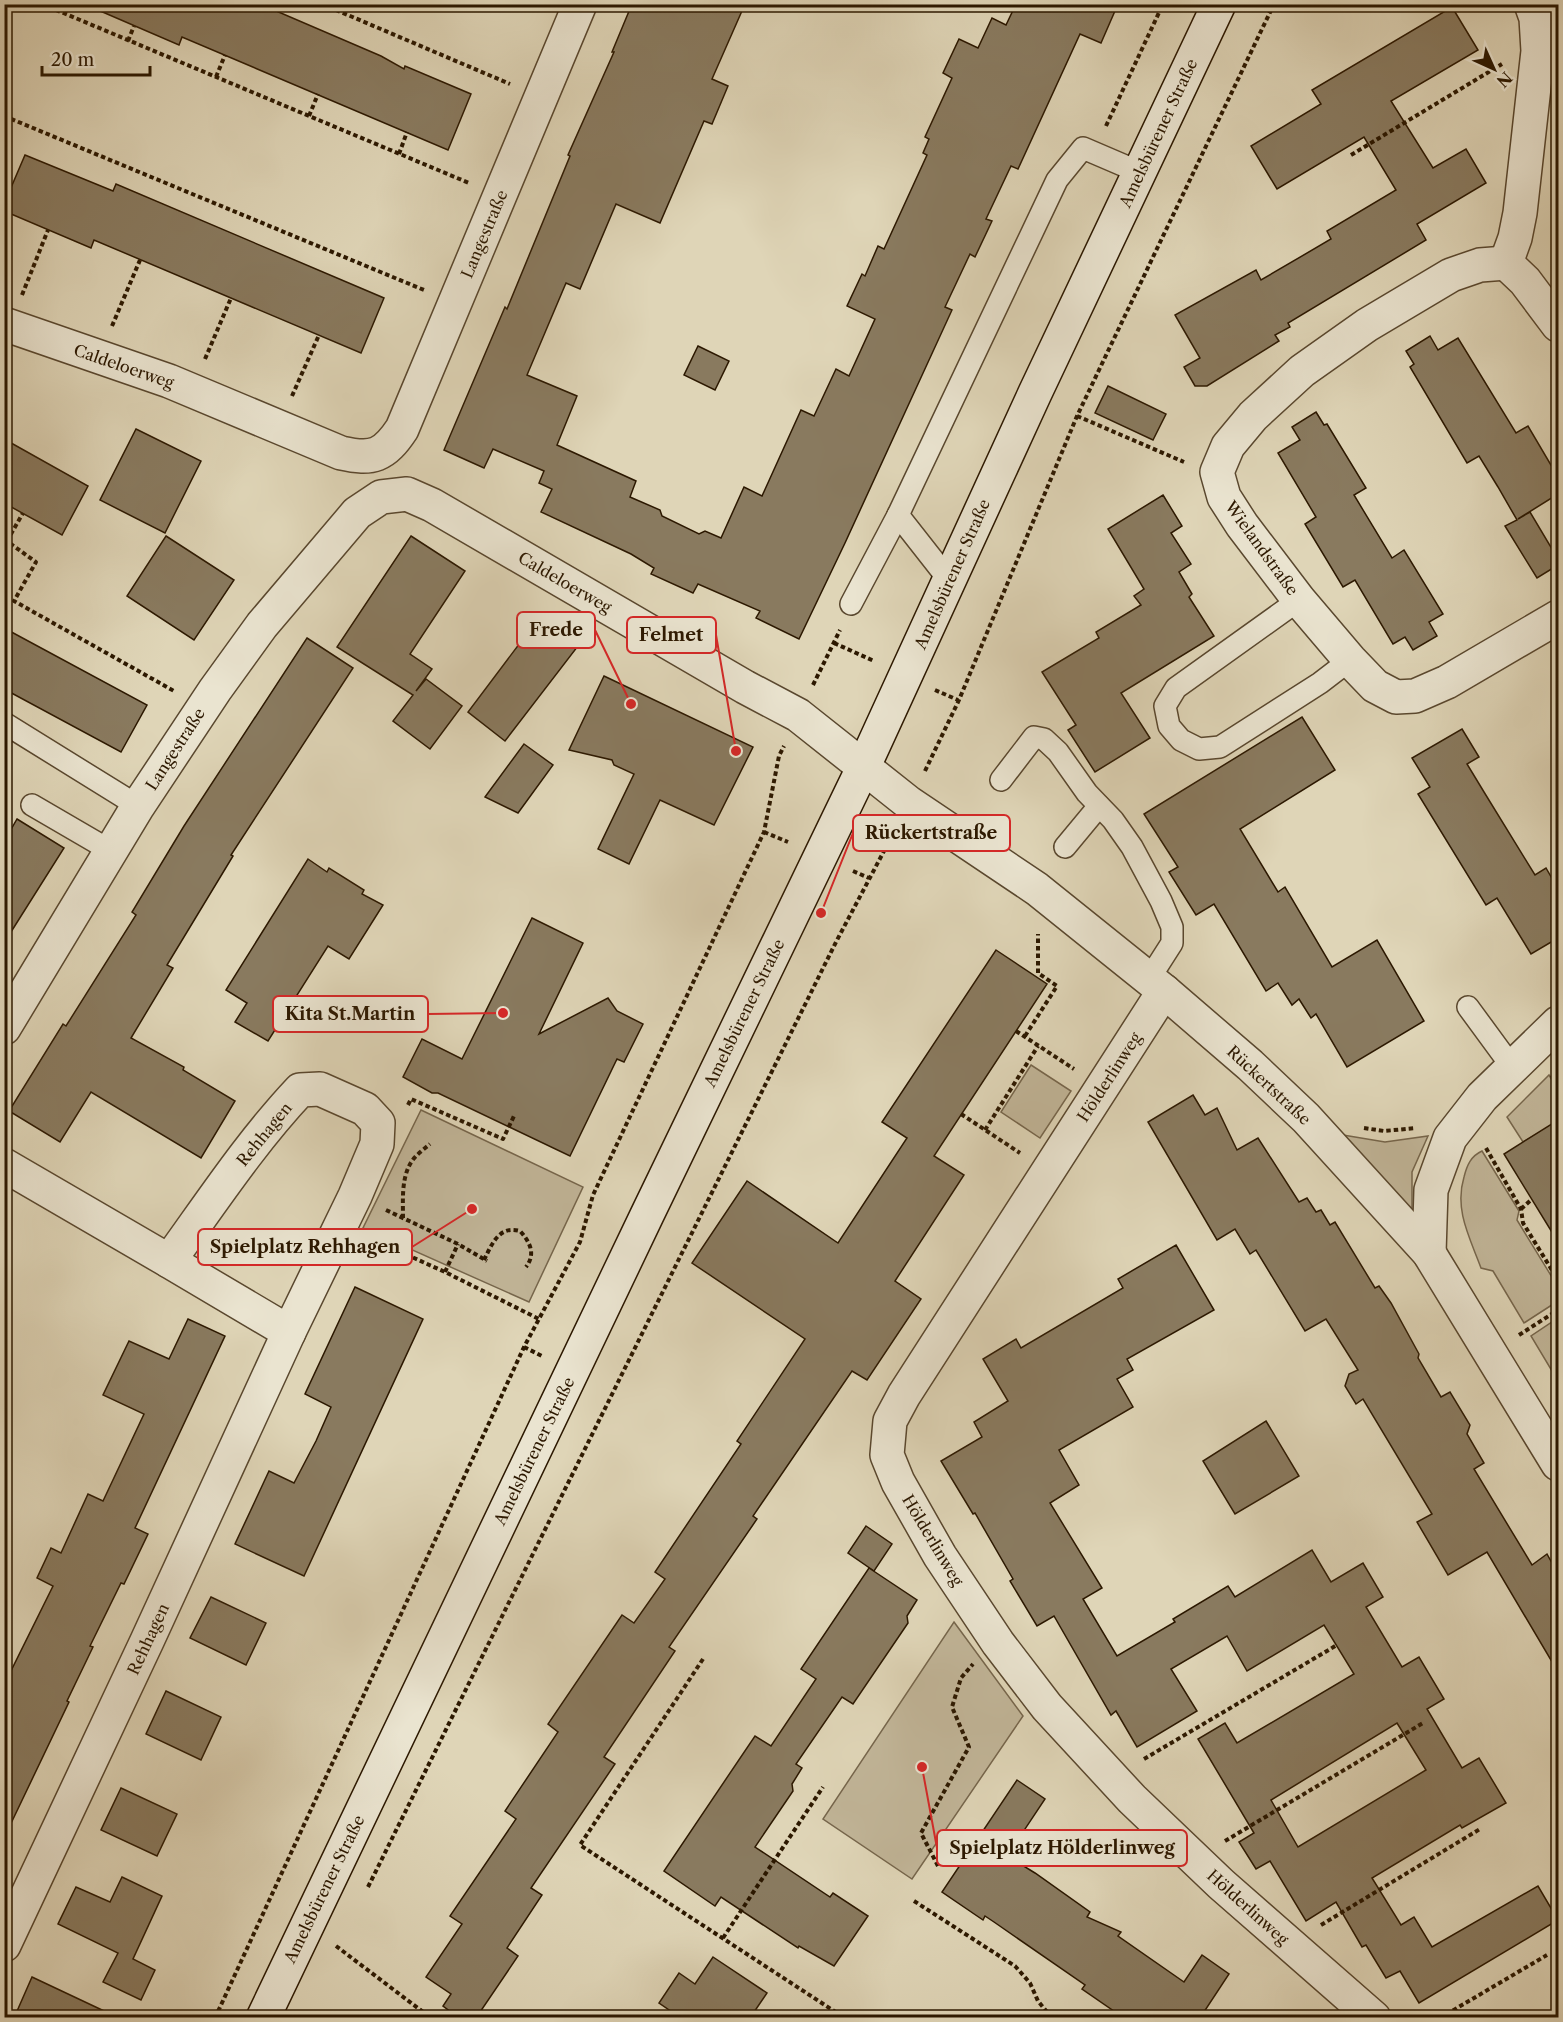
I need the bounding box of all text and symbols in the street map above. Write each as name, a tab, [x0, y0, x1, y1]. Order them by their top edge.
scale bar	[42, 39, 150, 77]
north arrow	[1464, 39, 1524, 99]
text: 20 m	[51, 49, 95, 71]
street label: Amelsbürener Straße	[1114, 55, 1201, 212]
text: N	[1493, 68, 1517, 92]
street label: Langestraße	[456, 187, 512, 281]
street label: Caldeloerweg	[71, 339, 177, 393]
street label: Amelsbürener Straße	[909, 496, 994, 653]
street label: Wielandstraße	[1220, 496, 1303, 599]
street label: Caldeloerweg	[515, 547, 616, 617]
callout: Frede	[517, 612, 595, 648]
callout: Felmet	[627, 617, 716, 653]
text: Frede	[529, 619, 583, 641]
text: Felmet	[639, 624, 704, 646]
street label: Langestraße	[141, 704, 209, 794]
callout: Rückertstraße	[853, 815, 1010, 851]
text: Rückertstraße	[865, 822, 998, 844]
street label: Amelsbürener Straße	[699, 936, 789, 1091]
callout: Kita St.Martin	[273, 996, 428, 1032]
text: Kita St.Martin	[285, 1003, 416, 1025]
street label: Hölderlinweg	[1073, 1028, 1146, 1126]
street label: Rückertstraße	[1223, 1041, 1315, 1129]
street label: Rehhagen	[232, 1098, 296, 1170]
callout: Spielplatz Rehhagen	[198, 1229, 412, 1265]
text: Spielplatz Rehhagen	[210, 1236, 401, 1258]
street label: Amelsbürener Straße	[489, 1374, 579, 1529]
street label: Hölderlinweg	[898, 1491, 968, 1590]
street label: Rehhagen	[123, 1600, 173, 1678]
street label: Amelsbürener Straße	[279, 1812, 369, 1967]
callout: Spielplatz Hölderlinweg	[937, 1830, 1187, 1866]
text: Spielplatz Hölderlinweg	[949, 1837, 1175, 1859]
street label: Hölderlinweg	[1203, 1865, 1293, 1949]

